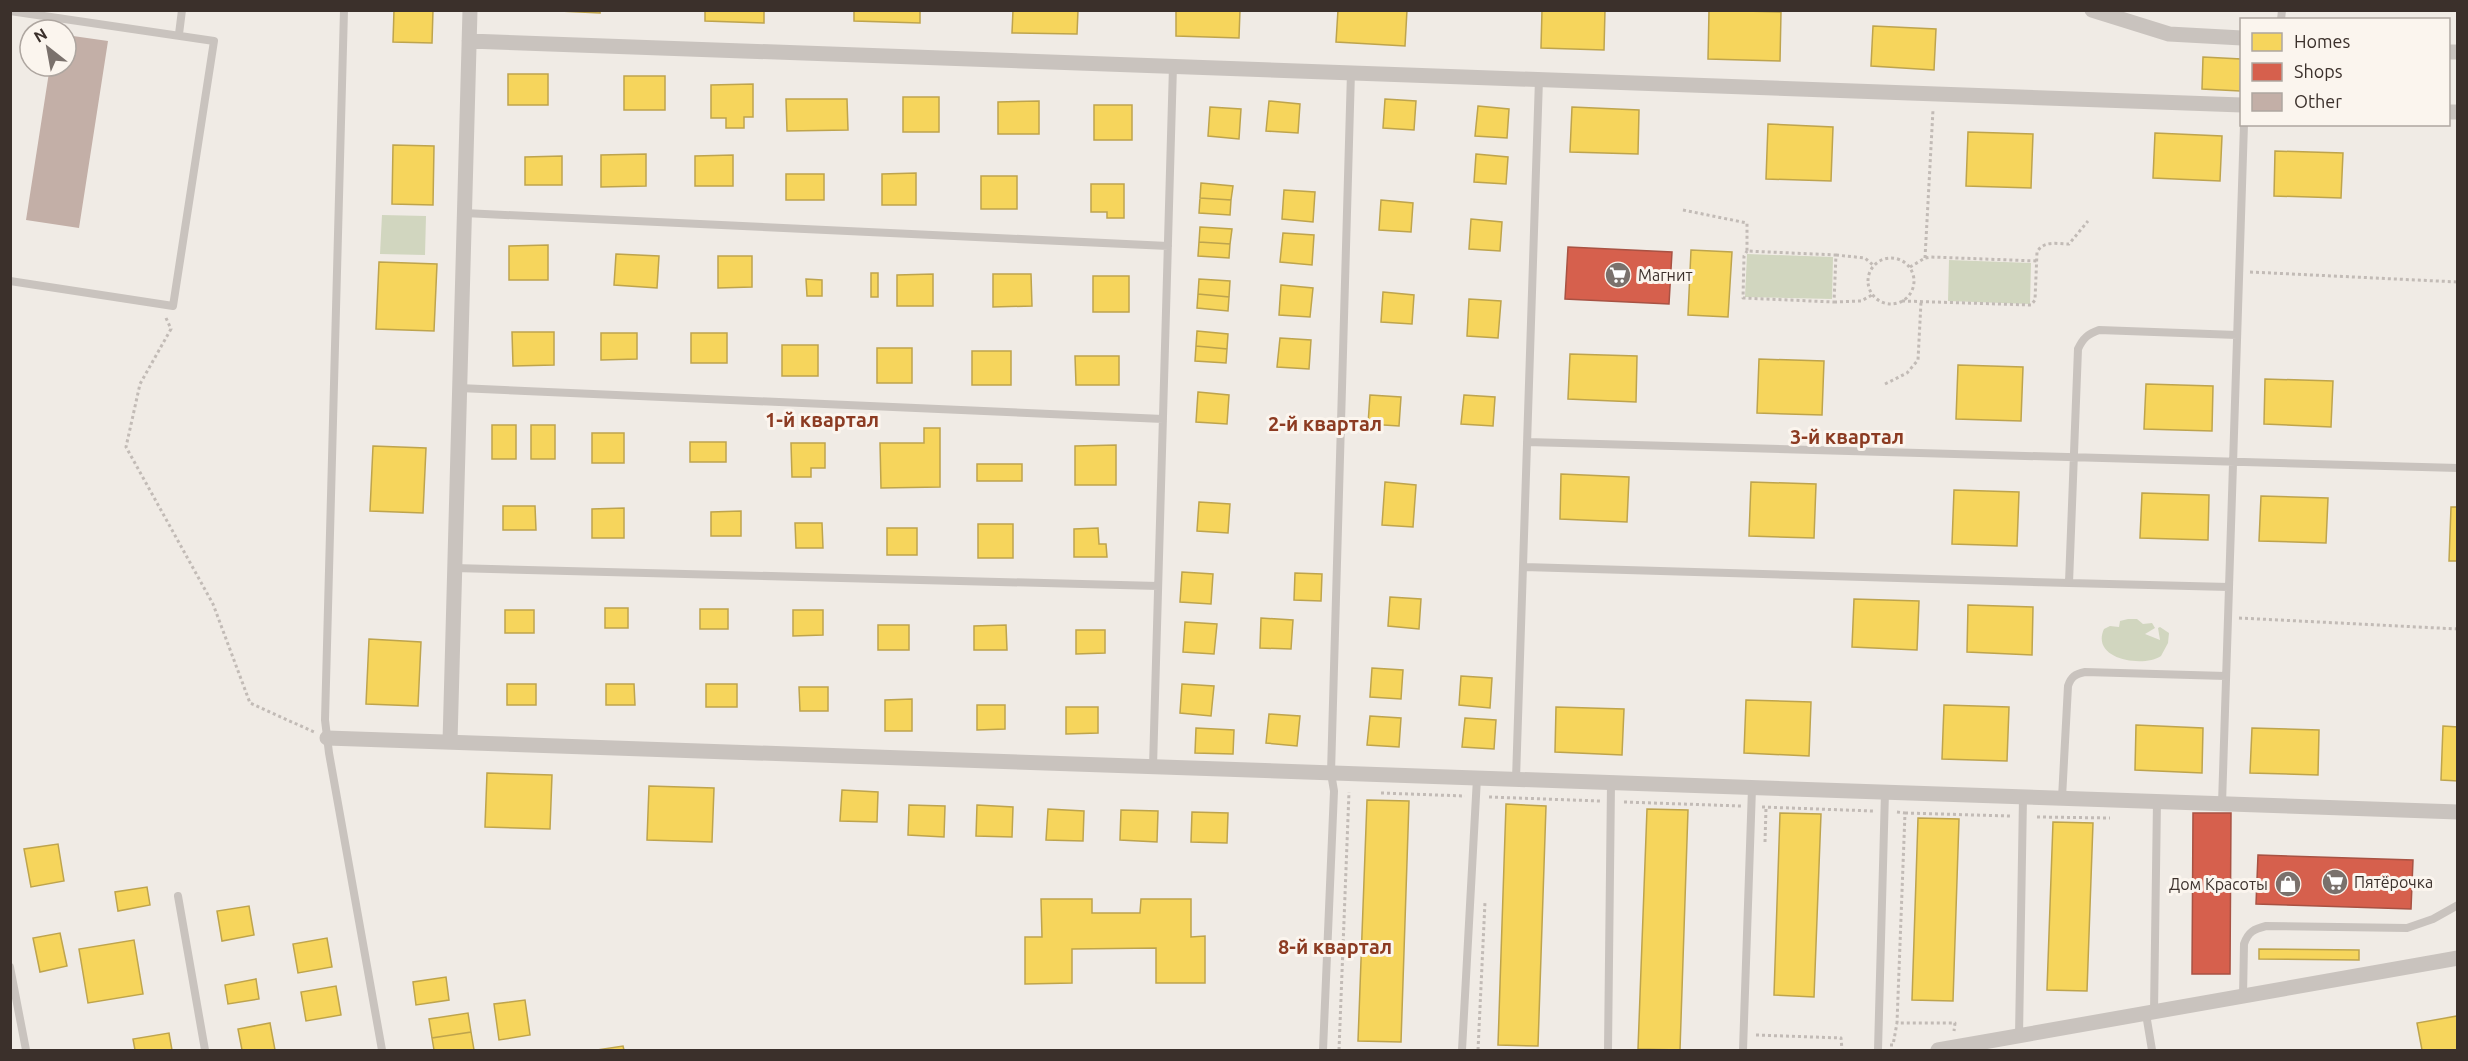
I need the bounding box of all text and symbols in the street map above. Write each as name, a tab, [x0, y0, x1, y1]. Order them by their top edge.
north arrow	[18, 18, 78, 78]
legend	[2240, 18, 2450, 126]
text: N	[31, 24, 50, 46]
text: Homes	[2294, 31, 2351, 51]
text: Shops	[2294, 61, 2343, 81]
text: Other	[2294, 91, 2342, 111]
supermarket icon: Магнит	[1603, 260, 1633, 290]
place label: Магнит	[1638, 266, 1693, 284]
district label: 1-й квартал	[765, 408, 879, 431]
district label: 2-й квартал	[1268, 412, 1382, 435]
district label: 3-й квартал	[1790, 425, 1904, 448]
supermarket icon: Пятёрочка	[2320, 867, 2350, 897]
shop icon: Дом Красоты	[2273, 869, 2303, 899]
place label: Пятёрочка	[2354, 873, 2433, 891]
place label: Дом Красоты	[2169, 875, 2268, 893]
district label: 8-й квартал	[1278, 935, 1392, 958]

